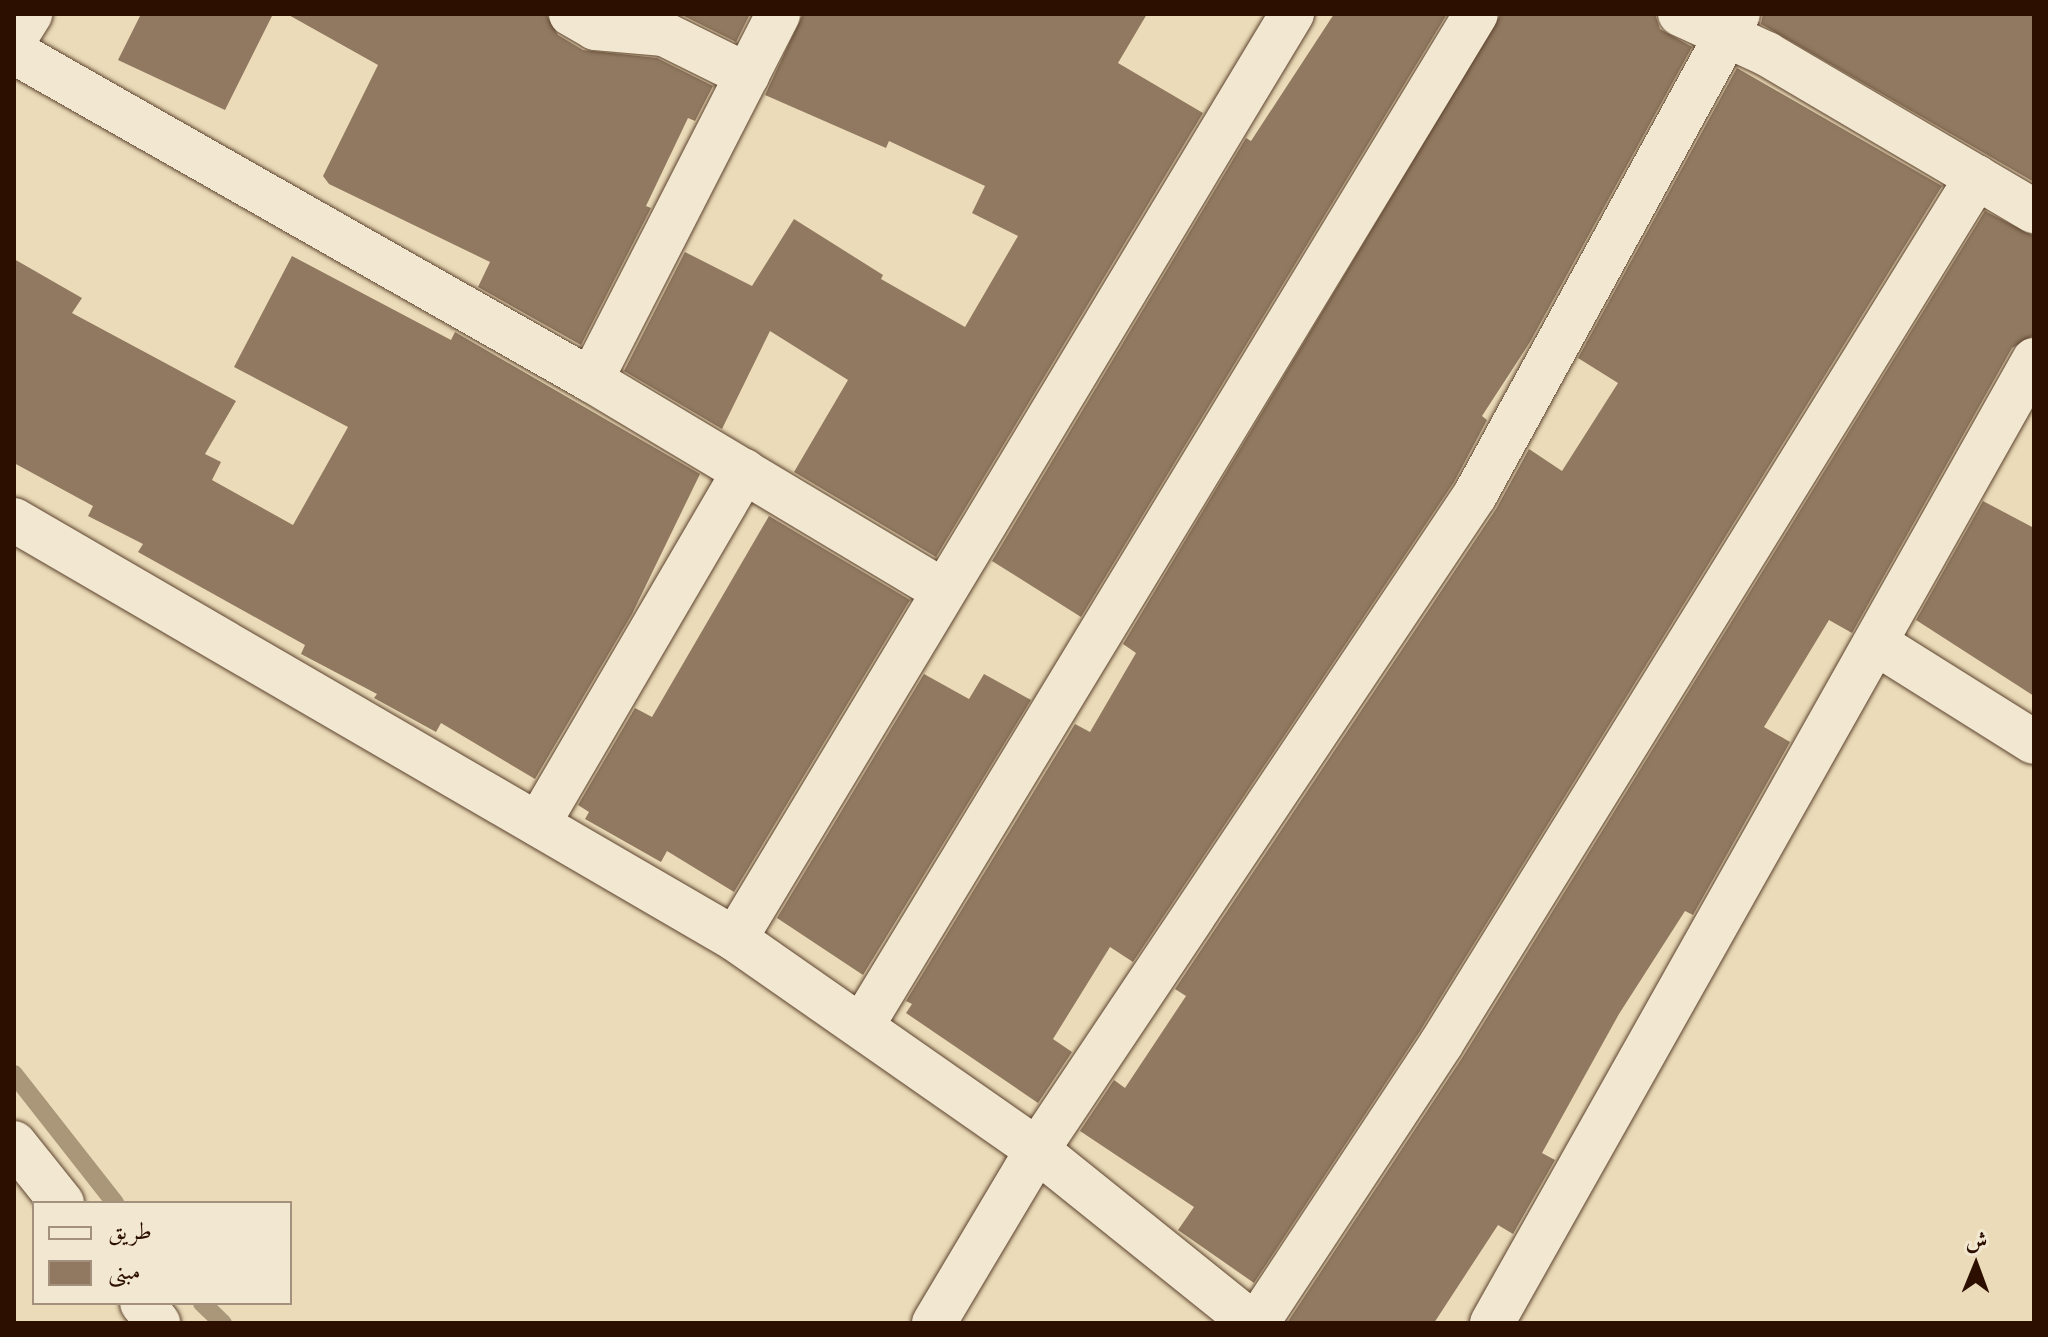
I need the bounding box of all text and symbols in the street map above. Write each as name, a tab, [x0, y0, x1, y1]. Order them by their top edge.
legend	[32, 1201, 292, 1305]
text: طريق	[108, 1216, 152, 1247]
north arrow	[1936, 1225, 2016, 1305]
text: ش	[1965, 1227, 1988, 1255]
text: مبنى	[108, 1256, 141, 1287]

